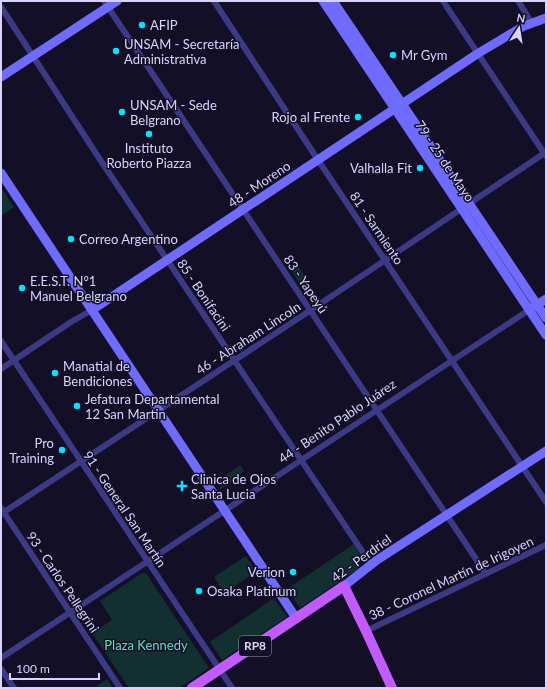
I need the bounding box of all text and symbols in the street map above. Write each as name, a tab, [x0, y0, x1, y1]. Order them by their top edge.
north arrow	[499, 8, 539, 48]
text: N	[516, 10, 527, 25]
place label: AFIP	[150, 17, 178, 33]
marker: AFIP	[137, 20, 147, 30]
place label: UNSAM - Secretaría Administrativa	[124, 36, 240, 67]
marker: UNSAM - Secretaría Administrativa	[111, 46, 121, 56]
place label: Mr Gym	[401, 47, 447, 63]
marker: Mr Gym	[388, 50, 398, 60]
place label: UNSAM - Sede Belgrano	[130, 97, 217, 128]
marker: UNSAM - Sede Belgrano	[117, 107, 127, 117]
place label: Rojo al Frente	[271, 109, 350, 125]
marker: Rojo al Frente	[353, 112, 363, 122]
street label: 79 - 25 de Mayo	[412, 117, 478, 205]
marker: Instituto Roberto Piazza	[144, 129, 154, 139]
place label: Instituto Roberto Piazza	[107, 140, 191, 171]
street label: 48 - Moreno	[225, 157, 293, 211]
place label: Valhalla Fit	[350, 160, 412, 176]
marker: Valhalla Fit	[415, 163, 425, 173]
street label: 81 - Sarmiento	[347, 188, 407, 268]
place label: Correo Argentino	[79, 231, 178, 247]
marker: Correo Argentino	[66, 234, 76, 244]
street label: 83 - Yapeyú	[281, 252, 331, 316]
street label: 85 - Bonifacini	[174, 256, 234, 334]
place label: E.E.S.T. N°1 Manuel Belgrano	[30, 273, 127, 304]
marker: E.E.S.T. N°1 Manuel Belgrano	[17, 283, 27, 293]
street label: 46 - Abraham Lincoln	[193, 298, 303, 378]
place label: Manatial de Bendiciones	[63, 358, 133, 389]
marker: Manatial de Bendiciones	[50, 368, 60, 378]
street label: 44 - Benito Pablo Juárez	[275, 376, 399, 466]
place label: Jefatura Departamental 12 San Martin	[85, 391, 219, 422]
marker: Jefatura Departamental 12 San Martin	[72, 401, 82, 411]
place label: Pro Training	[9, 435, 54, 466]
marker: Pro Training	[57, 445, 67, 455]
street label: 91 - General San Martín	[80, 448, 170, 570]
place label: Clinica de Ojos Santa Lucia	[191, 471, 276, 502]
marker: Clinica de Ojos Santa Lucia	[176, 480, 188, 492]
street label: 93 - Carlos Pellegrini	[23, 529, 103, 635]
street label: 42 - Perdriel	[328, 531, 394, 585]
street label: 38 - Coronel Martín de Irigoyen	[366, 533, 536, 623]
place label: Verion	[248, 564, 285, 580]
marker: Verion	[288, 567, 298, 577]
place label: Osaka Platinum	[207, 583, 296, 599]
marker: Osaka Platinum	[194, 586, 204, 596]
road number: RP8	[239, 636, 271, 656]
park label: Plaza Kennedy	[104, 637, 188, 653]
scale bar	[10, 655, 99, 681]
text: 100 m	[16, 661, 50, 676]

